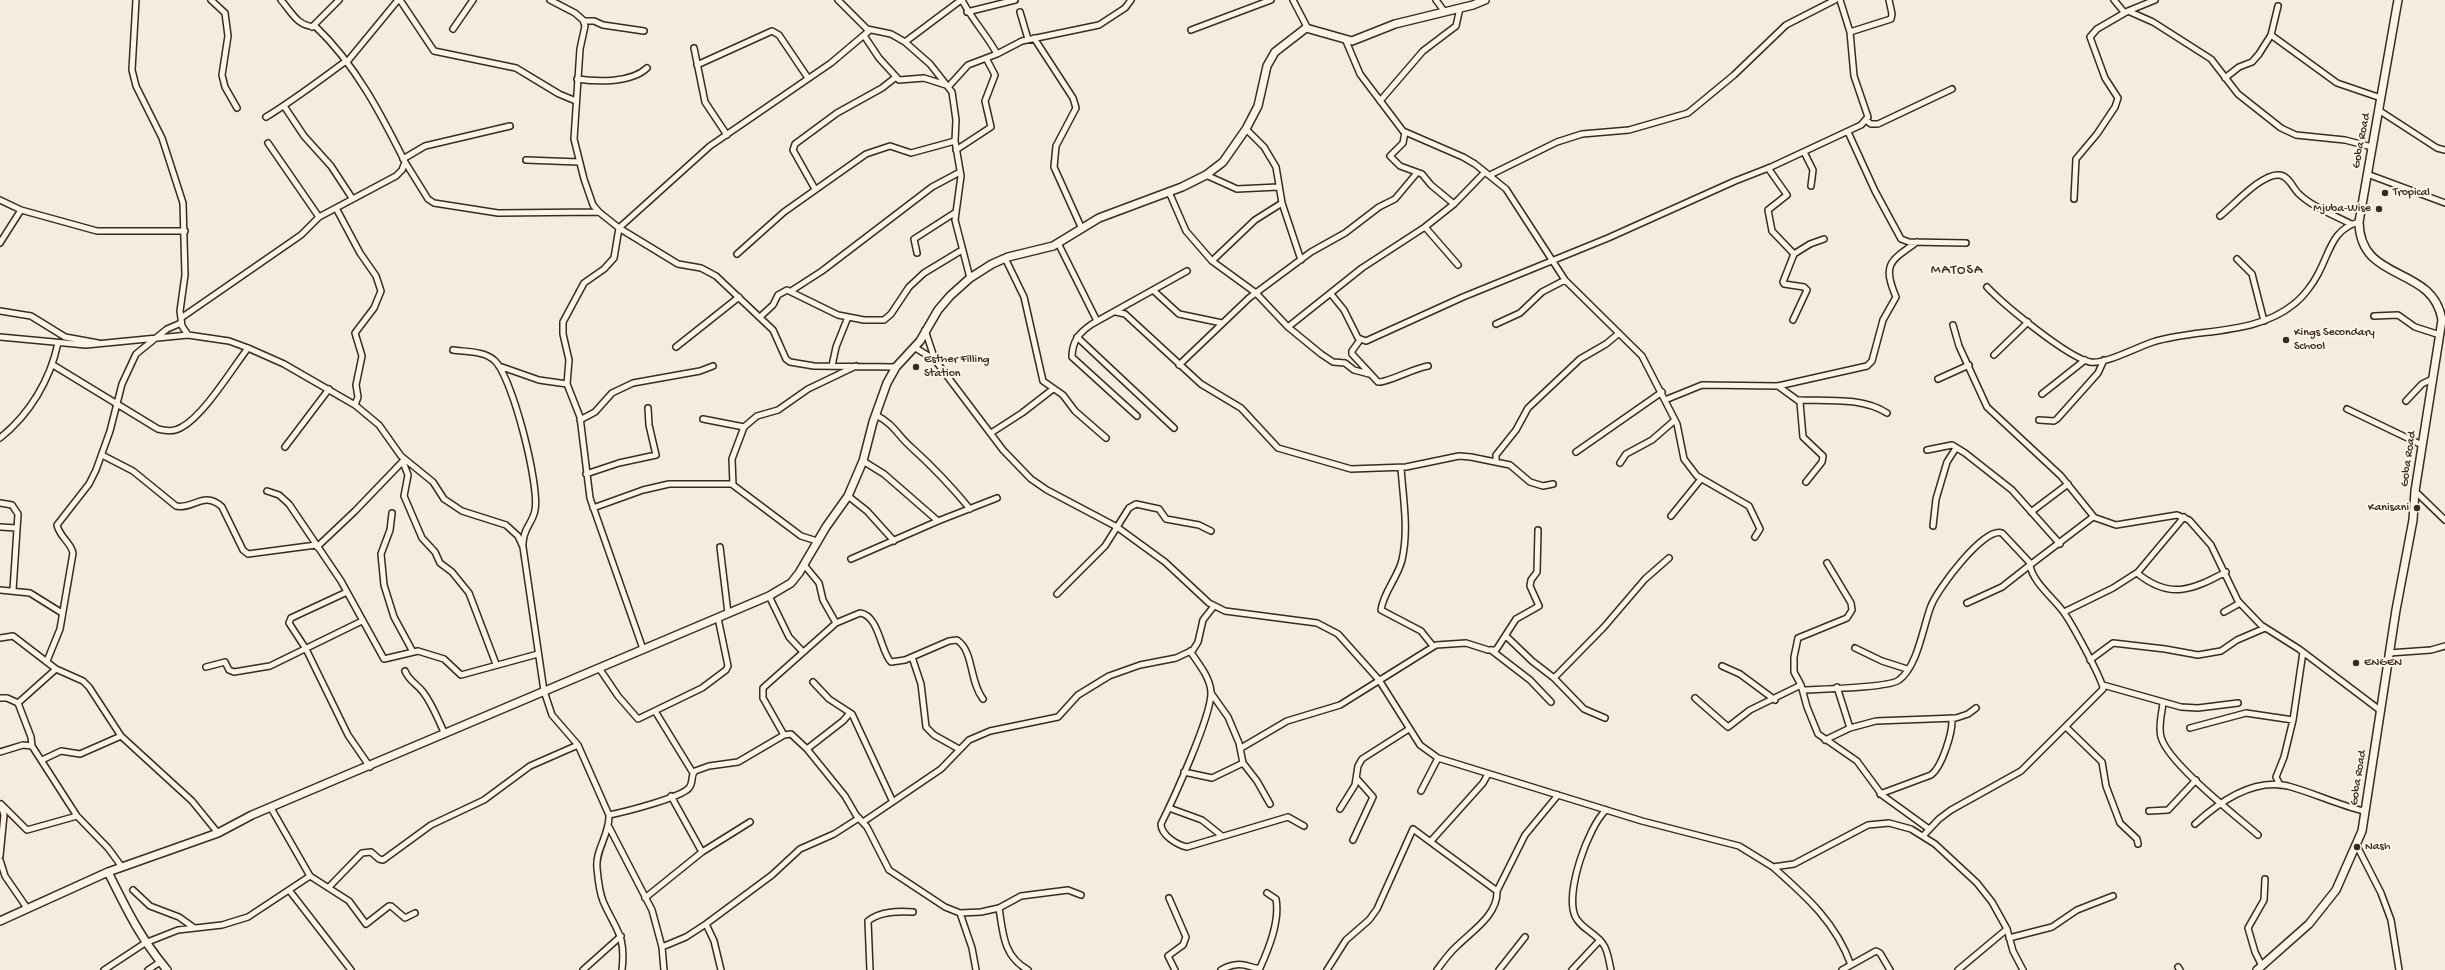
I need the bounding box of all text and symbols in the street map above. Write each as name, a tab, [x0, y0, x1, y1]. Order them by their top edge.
street label: Goba Road	[2350, 112, 2374, 170]
place label: Tropical	[2393, 186, 2430, 200]
marker: Tropical	[2380, 188, 2390, 198]
place label: Mjuba-Wise	[2313, 202, 2371, 216]
marker: Mjuba-Wise	[2374, 204, 2384, 214]
district label: MATOSA	[1931, 263, 1983, 279]
place label: Kings Secondary School	[2294, 326, 2375, 354]
marker: Kings Secondary School	[2281, 335, 2291, 345]
place label: Esther Filling Station	[924, 353, 990, 381]
marker: Esther Filling Station	[911, 362, 921, 372]
street label: Goba Road	[2398, 430, 2420, 488]
place label: Kanisani	[2368, 501, 2409, 515]
marker: Kanisani	[2412, 503, 2422, 513]
place label: ENGEN	[2364, 656, 2402, 670]
marker: ENGEN	[2351, 658, 2361, 668]
street label: Goba Road	[2348, 749, 2370, 807]
place label: Nash	[2365, 840, 2390, 854]
marker: Nash	[2352, 842, 2362, 852]

